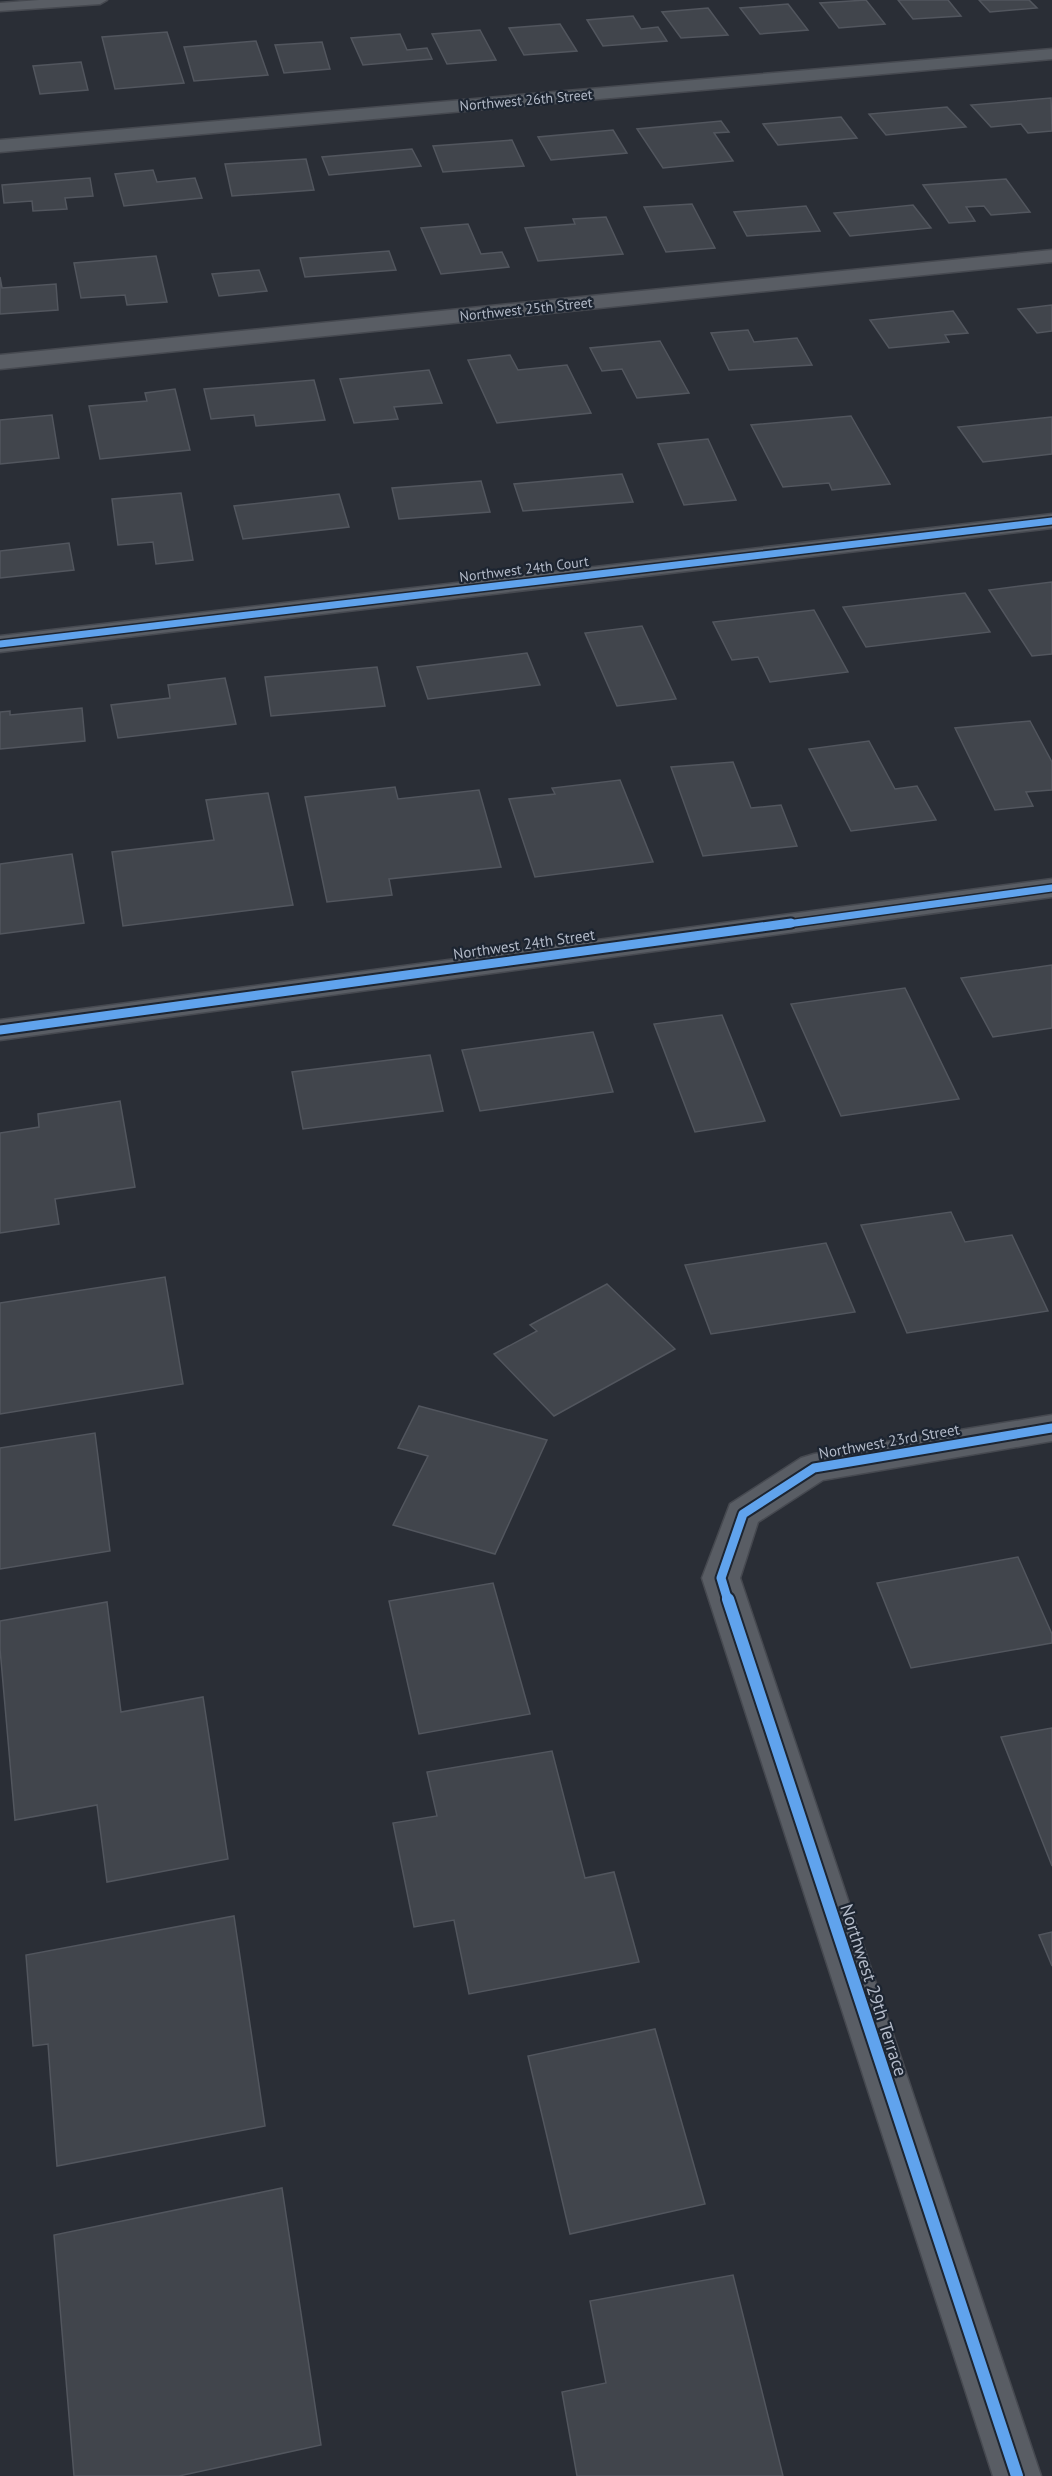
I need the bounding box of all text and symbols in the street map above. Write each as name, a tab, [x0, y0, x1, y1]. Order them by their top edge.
street label: Northwest 26th Street	[459, 85, 593, 115]
street label: Northwest 25th Street	[459, 293, 593, 325]
street label: Northwest 24th Court	[458, 552, 590, 586]
street label: Northwest 24th Street	[452, 925, 596, 963]
street label: Northwest 23rd Street	[817, 1419, 961, 1463]
street label: Northwest 29th Terrace	[835, 1901, 913, 2079]

